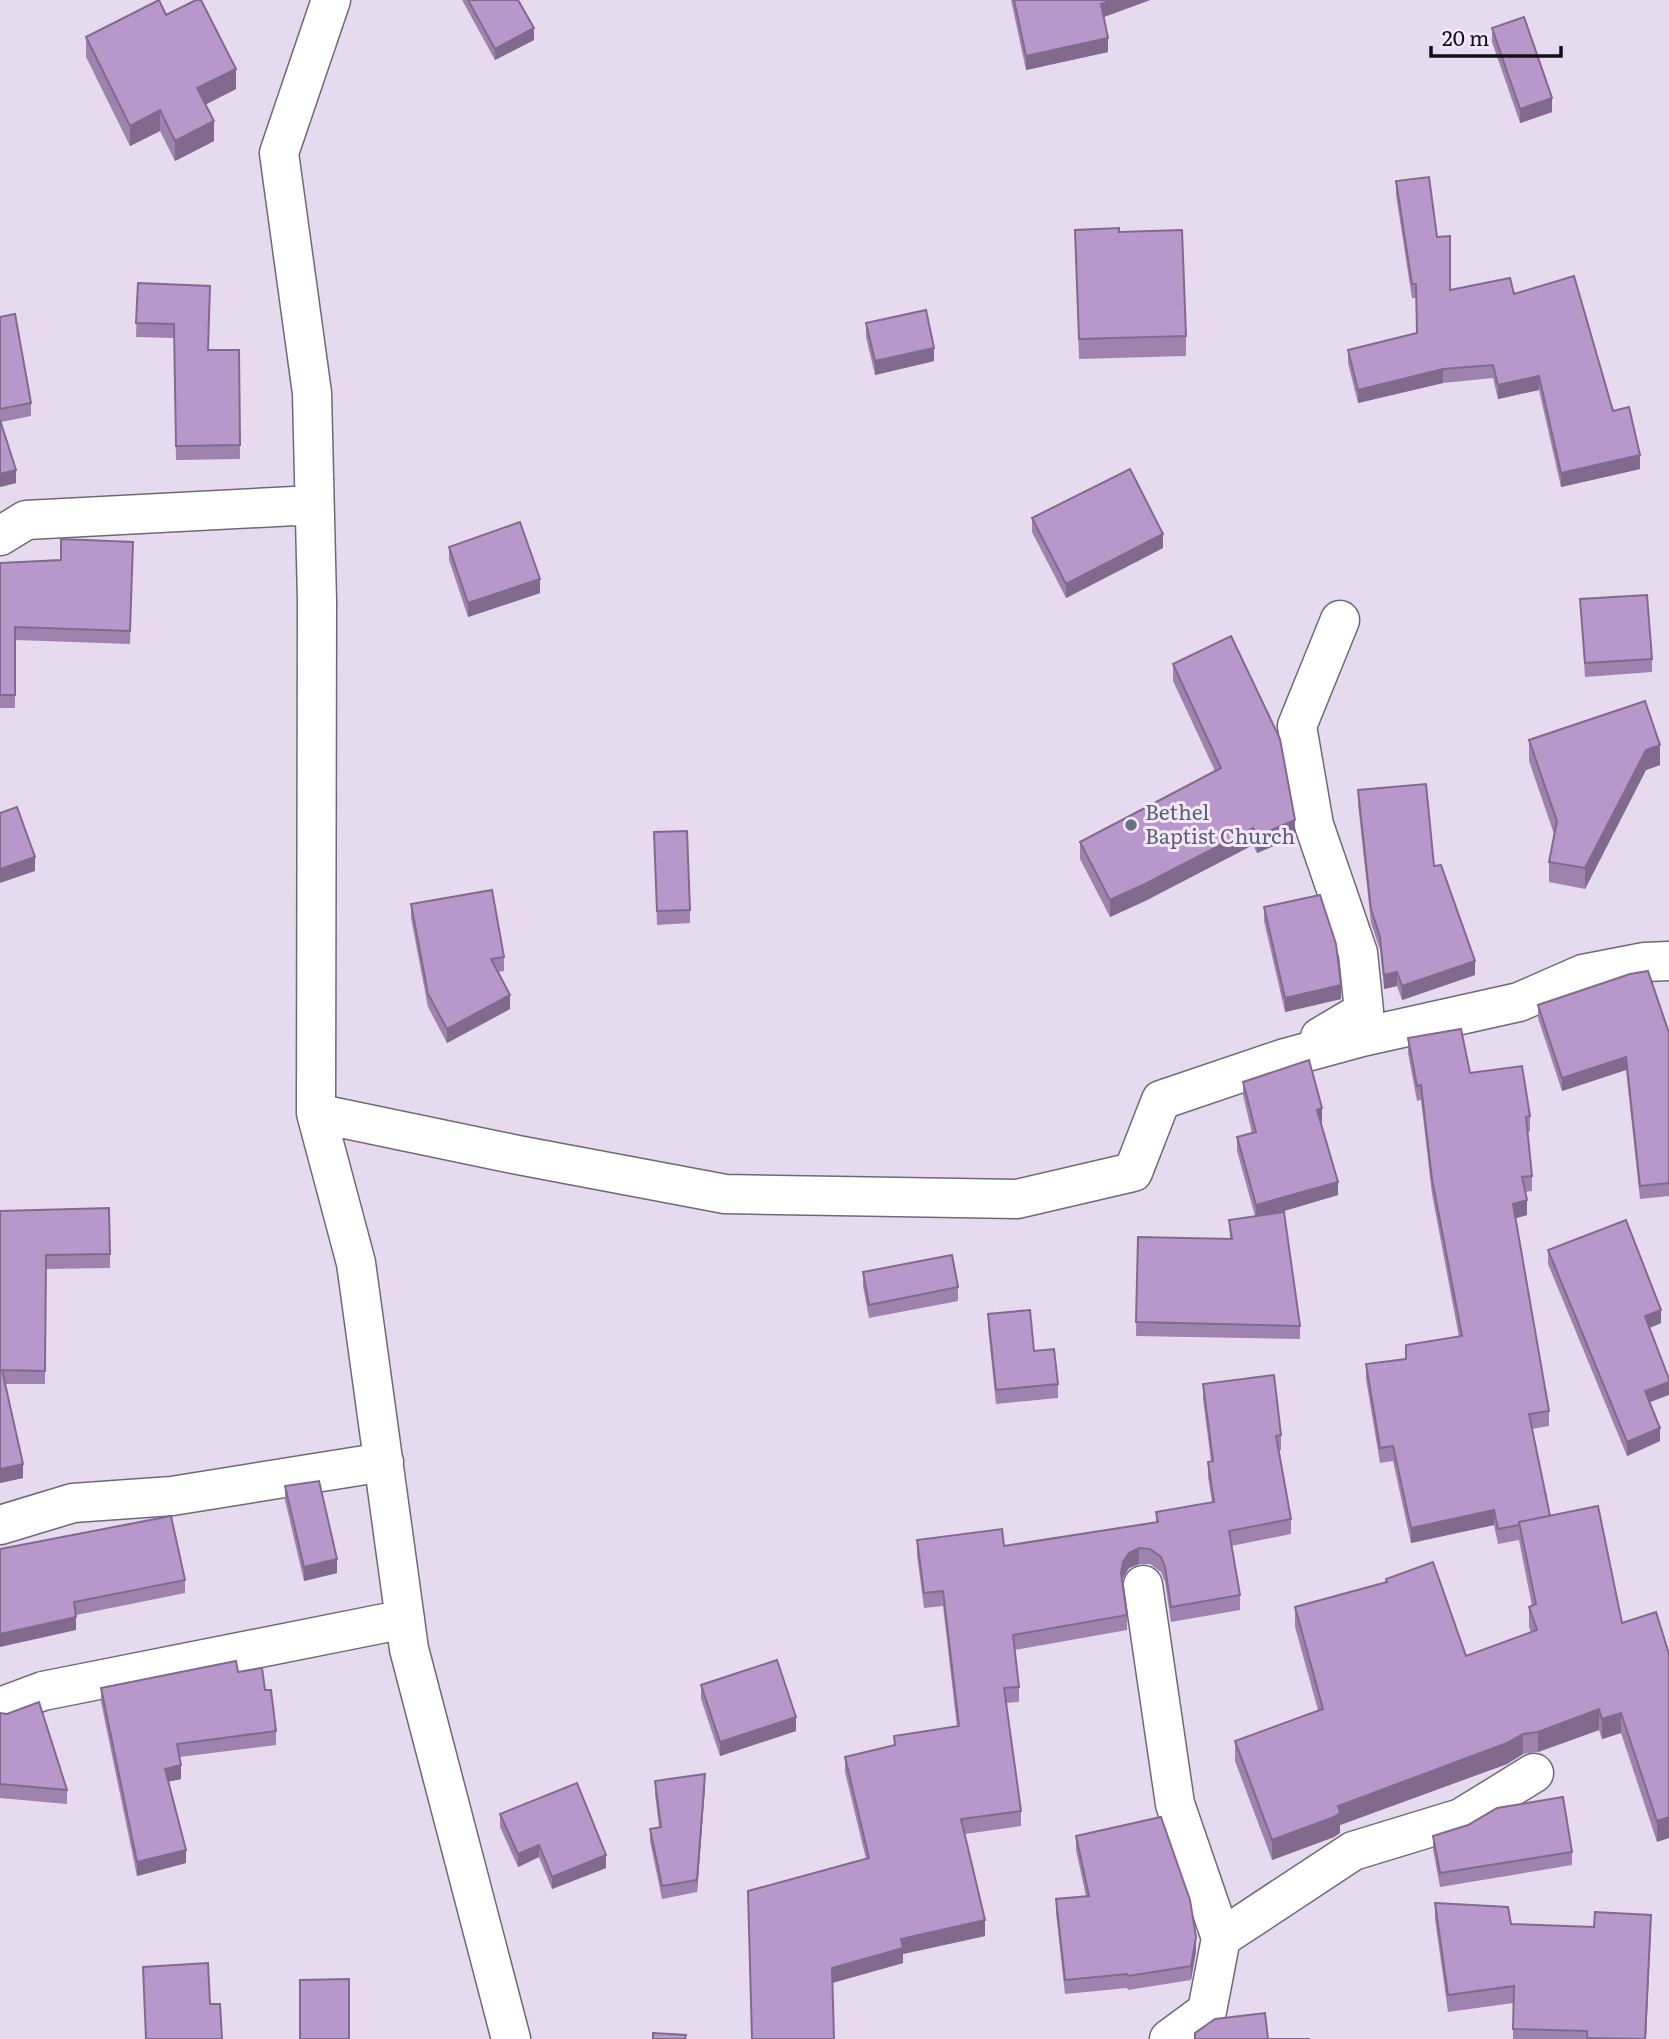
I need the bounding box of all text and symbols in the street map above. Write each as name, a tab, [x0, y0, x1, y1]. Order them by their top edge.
scale bar	[1431, 14, 1560, 58]
text: 20 m	[1442, 21, 1489, 52]
place label: Bethel Baptist Church	[1145, 795, 1295, 850]
marker: Bethel Baptist Church	[1123, 817, 1139, 833]

